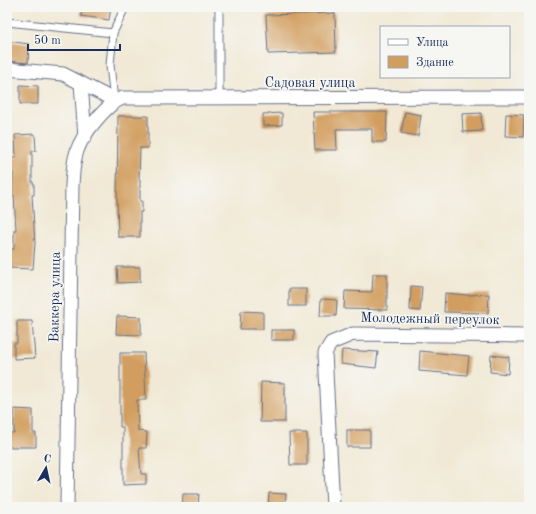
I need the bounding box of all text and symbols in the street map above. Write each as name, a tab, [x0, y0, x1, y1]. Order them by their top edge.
scale bar	[28, 26, 120, 52]
legend	[380, 26, 510, 78]
text: 50 m	[34, 34, 61, 47]
text: Улица	[416, 37, 449, 49]
text: Здание	[416, 57, 454, 69]
street label: Садовая улица	[265, 76, 355, 90]
street label: Ваккера улица	[47, 251, 63, 343]
street label: Молодежный переулок	[360, 311, 500, 327]
north arrow	[26, 448, 66, 488]
text: С	[43, 454, 52, 466]

